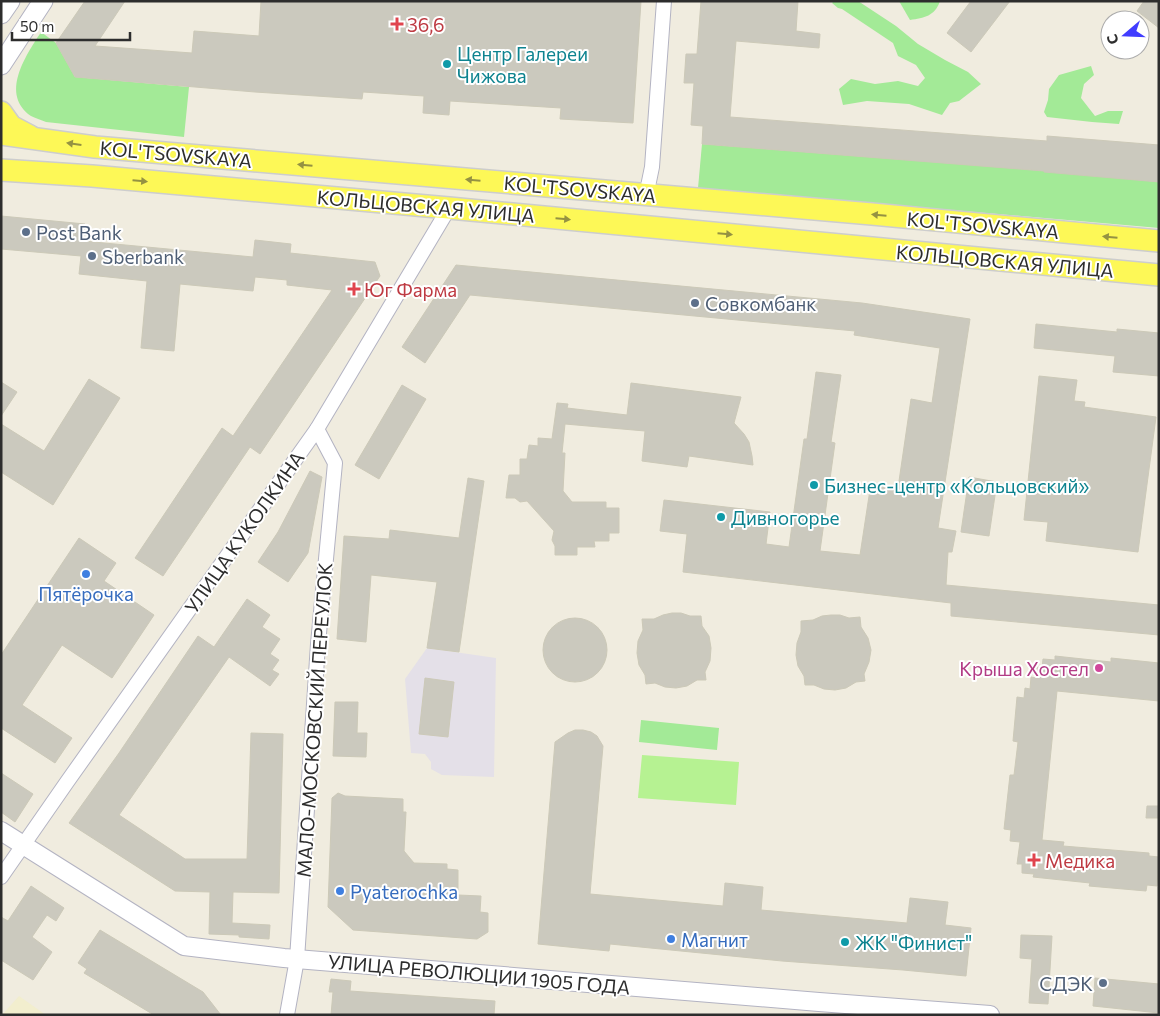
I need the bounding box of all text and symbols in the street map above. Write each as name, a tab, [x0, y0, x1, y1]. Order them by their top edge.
scale bar	[12, 10, 130, 42]
north arrow	[1100, 10, 1150, 60]
place label: 36,6	[407, 13, 445, 36]
text: 50 m	[20, 17, 54, 35]
marker: 36,6	[391, 18, 403, 30]
text: С	[1103, 32, 1122, 47]
place label: Центр Галереи Чижова	[457, 42, 588, 87]
marker: Центр Галереи Чижова	[441, 58, 453, 70]
street label: KOL'TSOVSKAYA	[99, 136, 253, 172]
one-way arrow	[66, 140, 82, 148]
one-way arrow	[297, 161, 313, 169]
street label: KOL'TSOVSKAYA	[503, 171, 657, 207]
one-way arrow	[465, 175, 481, 183]
one-way arrow	[132, 177, 148, 185]
street label: КОЛЬЦОВСКАЯ УЛИЦА	[316, 185, 536, 227]
street label: KOL'TSOVSKAYA	[906, 207, 1060, 243]
one-way arrow	[870, 211, 886, 219]
one-way arrow	[556, 215, 572, 223]
place label: Post Bank	[36, 221, 122, 244]
marker: Post Bank	[20, 226, 32, 238]
one-way arrow	[717, 230, 733, 238]
one-way arrow	[1102, 233, 1118, 241]
street label: КОЛЬЦОВСКАЯ УЛИЦА	[895, 240, 1115, 282]
place label: Sberbank	[102, 245, 184, 268]
marker: Sberbank	[86, 250, 98, 262]
place label: Юг Фарма	[364, 278, 457, 301]
marker: Юг Фарма	[348, 283, 360, 295]
place label: Совкомбанк	[705, 292, 816, 315]
marker: Совкомбанк	[689, 297, 701, 309]
street label: УЛИЦА КУКОЛКИНА	[179, 447, 309, 617]
place label: Бизнес-центр «Кольцовский»	[824, 474, 1089, 497]
marker: Бизнес-центр «Кольцовский»	[808, 479, 820, 491]
place label: Дивногорье	[731, 506, 839, 529]
marker: Дивногорье	[715, 511, 727, 523]
street label: МАЛО-МОСКОВСКИЙ ПЕРЕУЛОК	[292, 561, 336, 878]
marker: Пятёрочка	[80, 568, 92, 580]
place label: Пятёрочка	[38, 582, 134, 605]
place label: Крыша Хостел	[959, 657, 1089, 680]
marker: Крыша Хостел	[1093, 662, 1105, 674]
place label: Медика	[1045, 849, 1115, 872]
marker: Медика	[1027, 853, 1041, 867]
place label: Pyaterochka	[350, 880, 458, 903]
marker: Pyaterochka	[334, 885, 346, 897]
place label: Магнит	[681, 928, 748, 951]
place label: ЖК "Финист"	[855, 931, 972, 954]
marker: Магнит	[665, 933, 677, 945]
marker: ЖК "Финист"	[839, 936, 851, 948]
street label: УЛИЦА РЕВОЛЮЦИИ 1905 ГОДА	[327, 949, 631, 999]
place label: СДЭК	[1039, 972, 1093, 995]
marker: СДЭК	[1097, 977, 1109, 989]

